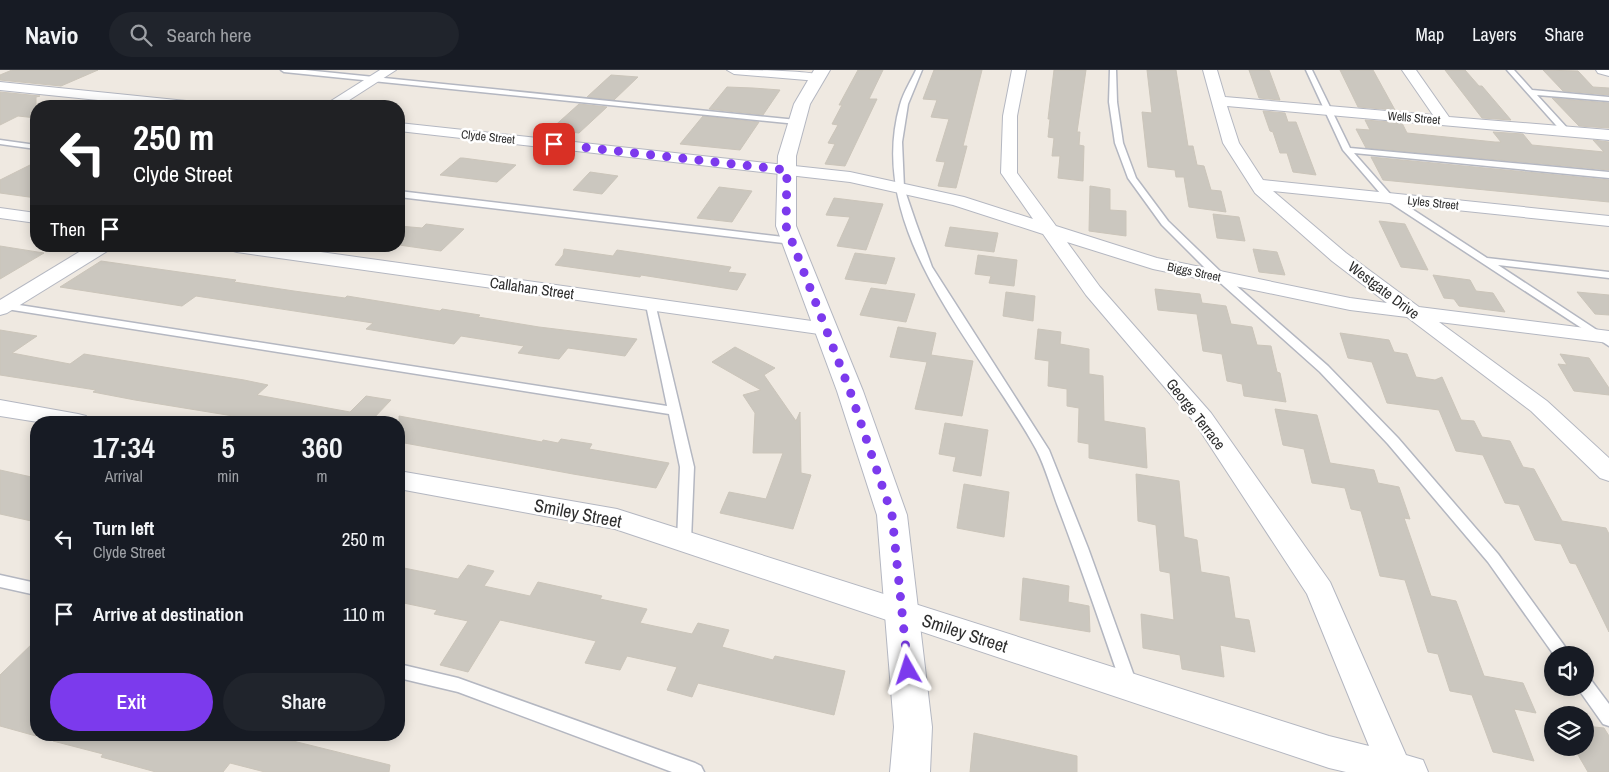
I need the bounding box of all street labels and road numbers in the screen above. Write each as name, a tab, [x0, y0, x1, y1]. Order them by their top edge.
street label: Wells Street	[1387, 108, 1441, 128]
street label: Clyde Street	[460, 126, 516, 148]
street label: Lyles Street	[1407, 192, 1460, 214]
street label: Westgate Drive	[1344, 256, 1424, 324]
street label: Biggs Street	[1166, 259, 1222, 286]
street label: Callahan Street	[489, 272, 576, 304]
street label: George Terrace	[1161, 374, 1231, 454]
street label: Smiley Street	[532, 492, 624, 534]
street label: Smiley Street	[919, 607, 1011, 659]

